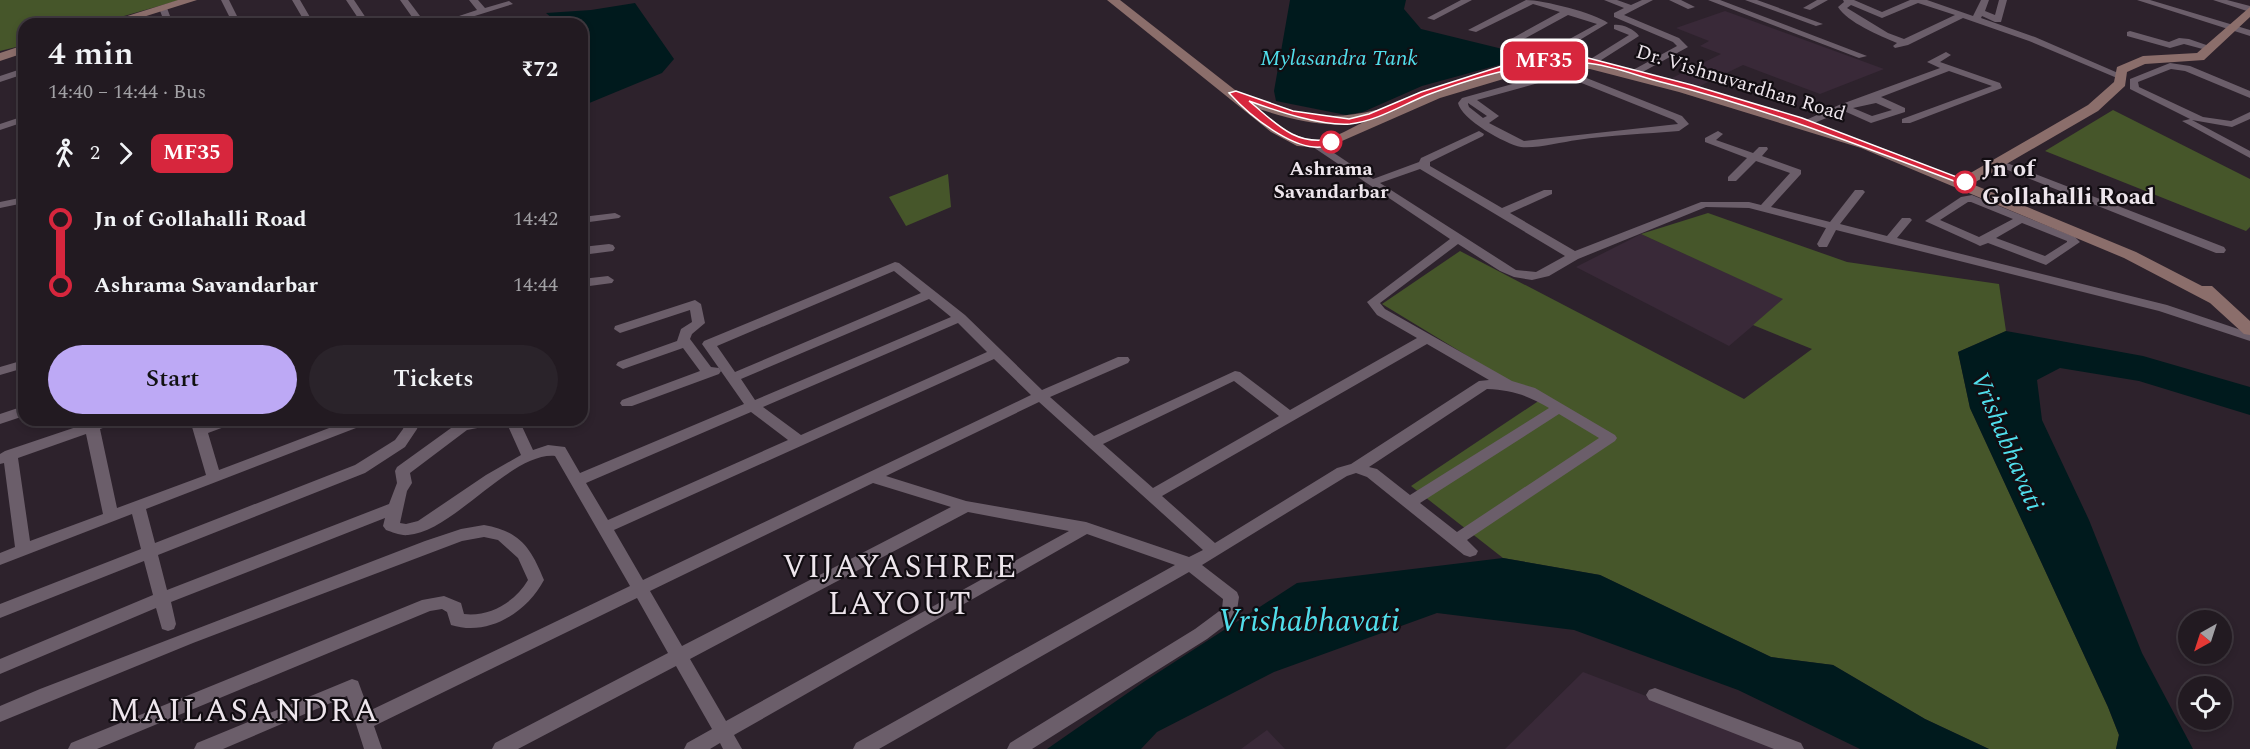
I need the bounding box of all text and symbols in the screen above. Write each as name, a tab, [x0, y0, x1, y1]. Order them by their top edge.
text: 4 min	[48, 29, 134, 79]
street label: Dr. Vishnuvardhan Road	[1632, 37, 1849, 129]
water label: Mylasandra Tank	[1260, 42, 1418, 75]
line badge: MF35	[1502, 42, 1586, 80]
text: MF35	[1515, 45, 1573, 77]
text: ₹72	[521, 53, 558, 86]
text: 14:40 – 14:44 · Bus	[48, 77, 206, 107]
marker: Ashrama Savandarbar	[1320, 131, 1342, 153]
icon: walk	[48, 137, 81, 170]
icon: forward	[109, 137, 142, 170]
text: MF35	[163, 137, 221, 169]
text: 2	[90, 138, 100, 168]
place label: Jn of Gollahalli Road	[1982, 151, 2155, 215]
place label: Ashrama Savandarbar	[1273, 154, 1389, 207]
marker: Jn of Gollahalli Road	[1954, 171, 1976, 193]
text: Jn of Gollahalli Road	[94, 203, 307, 236]
text: 14:42	[513, 204, 558, 234]
text: Ashrama Savandarbar	[94, 269, 318, 302]
text: 14:44	[513, 270, 558, 300]
button: Start	[48, 345, 297, 414]
button: Tickets	[309, 345, 558, 414]
water label: Vrishabhavati	[1960, 366, 2054, 517]
district label: VIJAYASHREE LAYOUT	[782, 543, 1018, 629]
water label: Vrishabhavati	[1218, 597, 1400, 646]
north arrow	[2178, 610, 2232, 664]
map controls	[2178, 610, 2232, 730]
button: locate	[2178, 676, 2232, 730]
district label: MAILASANDRA	[109, 686, 379, 736]

